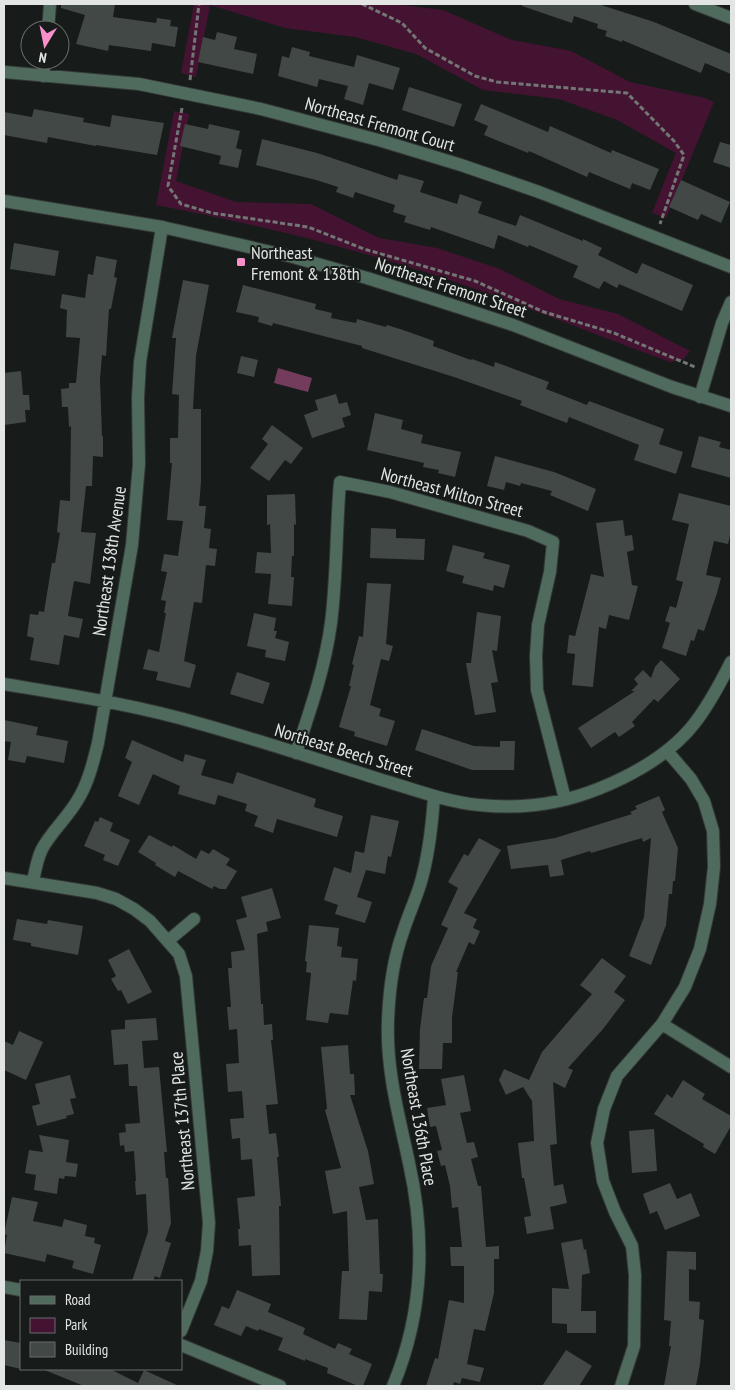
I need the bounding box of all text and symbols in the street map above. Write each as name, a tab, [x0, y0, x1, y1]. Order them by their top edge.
north arrow	[20, 20, 70, 70]
text: N	[37, 48, 48, 67]
street label: Northeast Fremont Court	[302, 92, 458, 156]
place label: Northeast Fremont & 138th	[251, 241, 360, 285]
street label: Northeast Fremont Street	[372, 252, 530, 322]
marker: Northeast Fremont & 138th	[235, 256, 247, 268]
street label: Northeast Milton Street	[378, 462, 526, 522]
street label: Northeast 138th Avenue	[87, 485, 131, 637]
street label: Northeast Beech Street	[272, 718, 416, 782]
street label: Northeast 136th Place	[396, 1046, 442, 1188]
street label: Northeast 137th Place	[164, 1051, 200, 1191]
legend	[20, 1280, 182, 1370]
text: Road	[65, 1290, 91, 1309]
text: Park	[65, 1315, 87, 1334]
text: Building	[65, 1340, 108, 1359]

